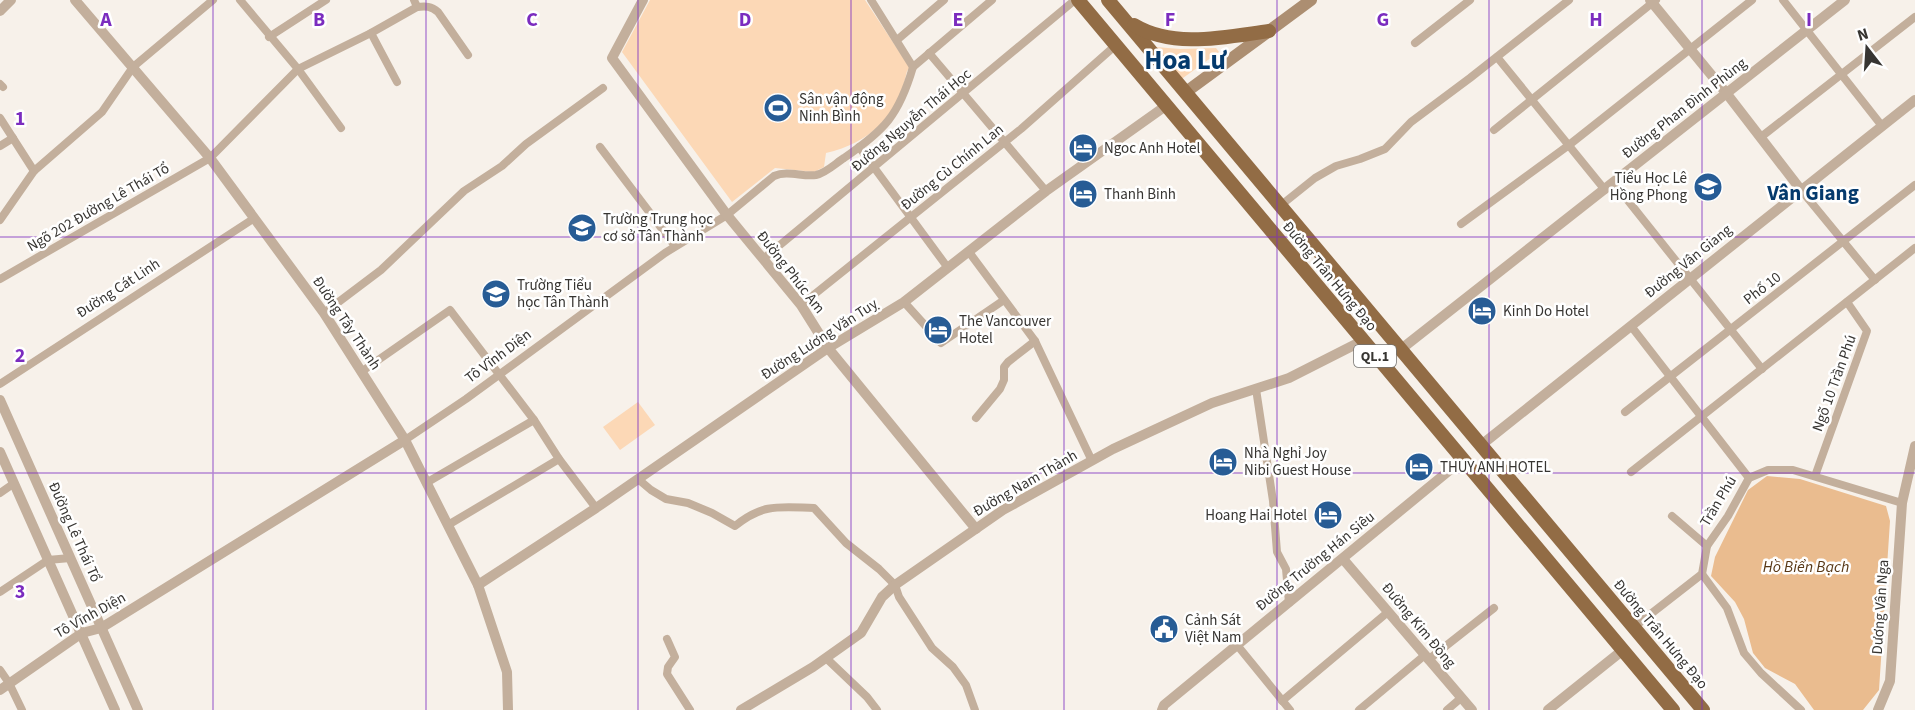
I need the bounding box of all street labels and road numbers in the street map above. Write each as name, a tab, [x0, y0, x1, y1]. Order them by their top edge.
street label: Đường Phan Đình Phùng	[1617, 53, 1751, 164]
street label: Đường Nguyễn Thái Học	[847, 64, 976, 177]
street label: Đường Cù Chính Lan	[896, 119, 1008, 216]
street label: Ngõ 202 Đường Lê Thái Tổ	[23, 158, 173, 257]
street label: Đường Trân Hưng Đạo	[1277, 217, 1382, 336]
street label: Đường Vân Giang	[1640, 219, 1737, 303]
street label: Đường Phúc Am	[752, 227, 830, 318]
street label: Đường Cát Linh	[72, 253, 164, 323]
street label: Phố 10	[1739, 267, 1786, 310]
street label: Đường Tây Thành	[307, 272, 386, 374]
street label: Đường Lương Văn Tuỵ	[757, 294, 882, 385]
street label: Tô Vĩnh Diện	[461, 324, 536, 388]
street label: Ngõ 10 Trần Phú	[1807, 332, 1862, 435]
road number: QL.1	[1354, 345, 1396, 367]
street label: Đường Nam Thành	[969, 445, 1081, 522]
street label: Trần Phú	[1695, 472, 1742, 531]
street label: Đường Lê Thái Tổ	[43, 479, 106, 586]
street label: Đường Trường Hán Siêu	[1251, 507, 1379, 616]
street label: Dương Vân Nga	[1867, 559, 1894, 655]
street label: Đường Trân Hưng Đạo	[1608, 575, 1713, 694]
street label: Đường Kim Đồng	[1377, 578, 1461, 673]
street label: Tô Vĩnh Diện	[51, 587, 130, 644]

